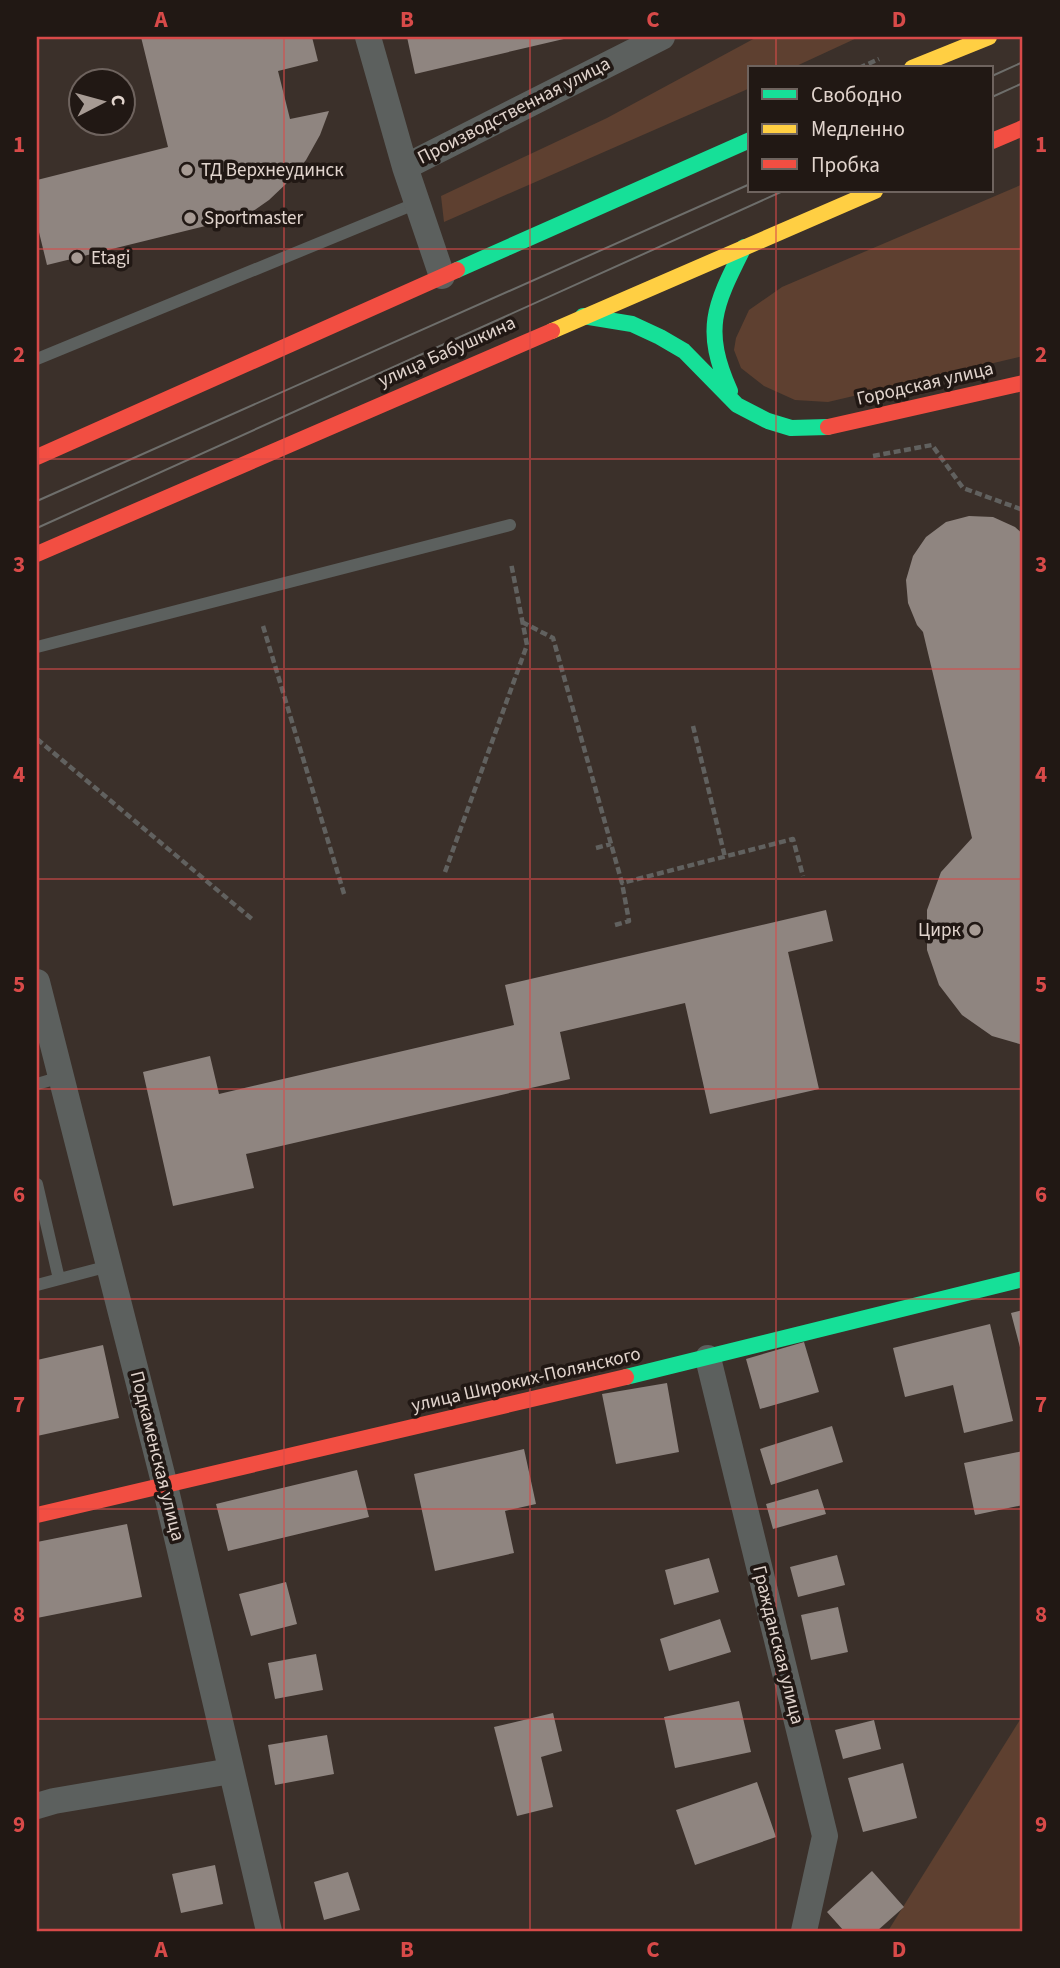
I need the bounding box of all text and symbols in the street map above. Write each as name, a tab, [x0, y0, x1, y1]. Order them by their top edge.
text: A	[153, 3, 168, 36]
text: B	[400, 3, 414, 36]
text: C	[646, 3, 660, 36]
text: D	[892, 3, 906, 36]
street label: Производственная улица	[413, 51, 615, 171]
north arrow	[66, 66, 136, 136]
legend	[748, 66, 993, 192]
text: Свободно	[811, 80, 902, 110]
text: С	[103, 93, 131, 107]
text: Медленно	[811, 114, 905, 144]
text: 1	[13, 128, 25, 161]
text: 1	[1035, 128, 1047, 161]
text: Пробка	[811, 150, 880, 180]
place label: ТД Верхнеудинск	[201, 157, 344, 184]
marker: ТД Верхнеудинск	[179, 162, 195, 178]
place label: Sportmaster	[204, 205, 303, 232]
marker: Sportmaster	[182, 210, 198, 226]
place label: Etagi	[91, 245, 130, 272]
marker: Etagi	[69, 250, 85, 266]
street label: улица Бабушкина	[374, 310, 520, 394]
text: 2	[13, 338, 25, 371]
text: 2	[1035, 338, 1047, 371]
street label: Городская улица	[854, 355, 996, 413]
text: 3	[13, 548, 25, 581]
text: 3	[1035, 548, 1047, 581]
text: 4	[13, 758, 25, 791]
text: 4	[1035, 758, 1047, 791]
place label: Цирк	[918, 917, 962, 944]
marker: Цирк	[967, 922, 983, 938]
text: 5	[13, 968, 25, 1001]
text: 5	[1035, 968, 1047, 1001]
text: 6	[13, 1178, 25, 1211]
text: 6	[1035, 1178, 1047, 1211]
street label: улица Широких-Полянского	[409, 1340, 643, 1420]
street label: Подкаменская улица	[123, 1368, 191, 1544]
text: 7	[13, 1388, 25, 1421]
text: 7	[1035, 1388, 1047, 1421]
street label: Гражданская улица	[745, 1563, 811, 1727]
text: 8	[13, 1598, 25, 1631]
text: 8	[1035, 1598, 1047, 1631]
text: 9	[13, 1808, 25, 1841]
text: 9	[1035, 1808, 1047, 1841]
text: A	[153, 1933, 168, 1966]
text: B	[400, 1933, 414, 1966]
text: C	[646, 1933, 660, 1966]
text: D	[892, 1933, 906, 1966]

